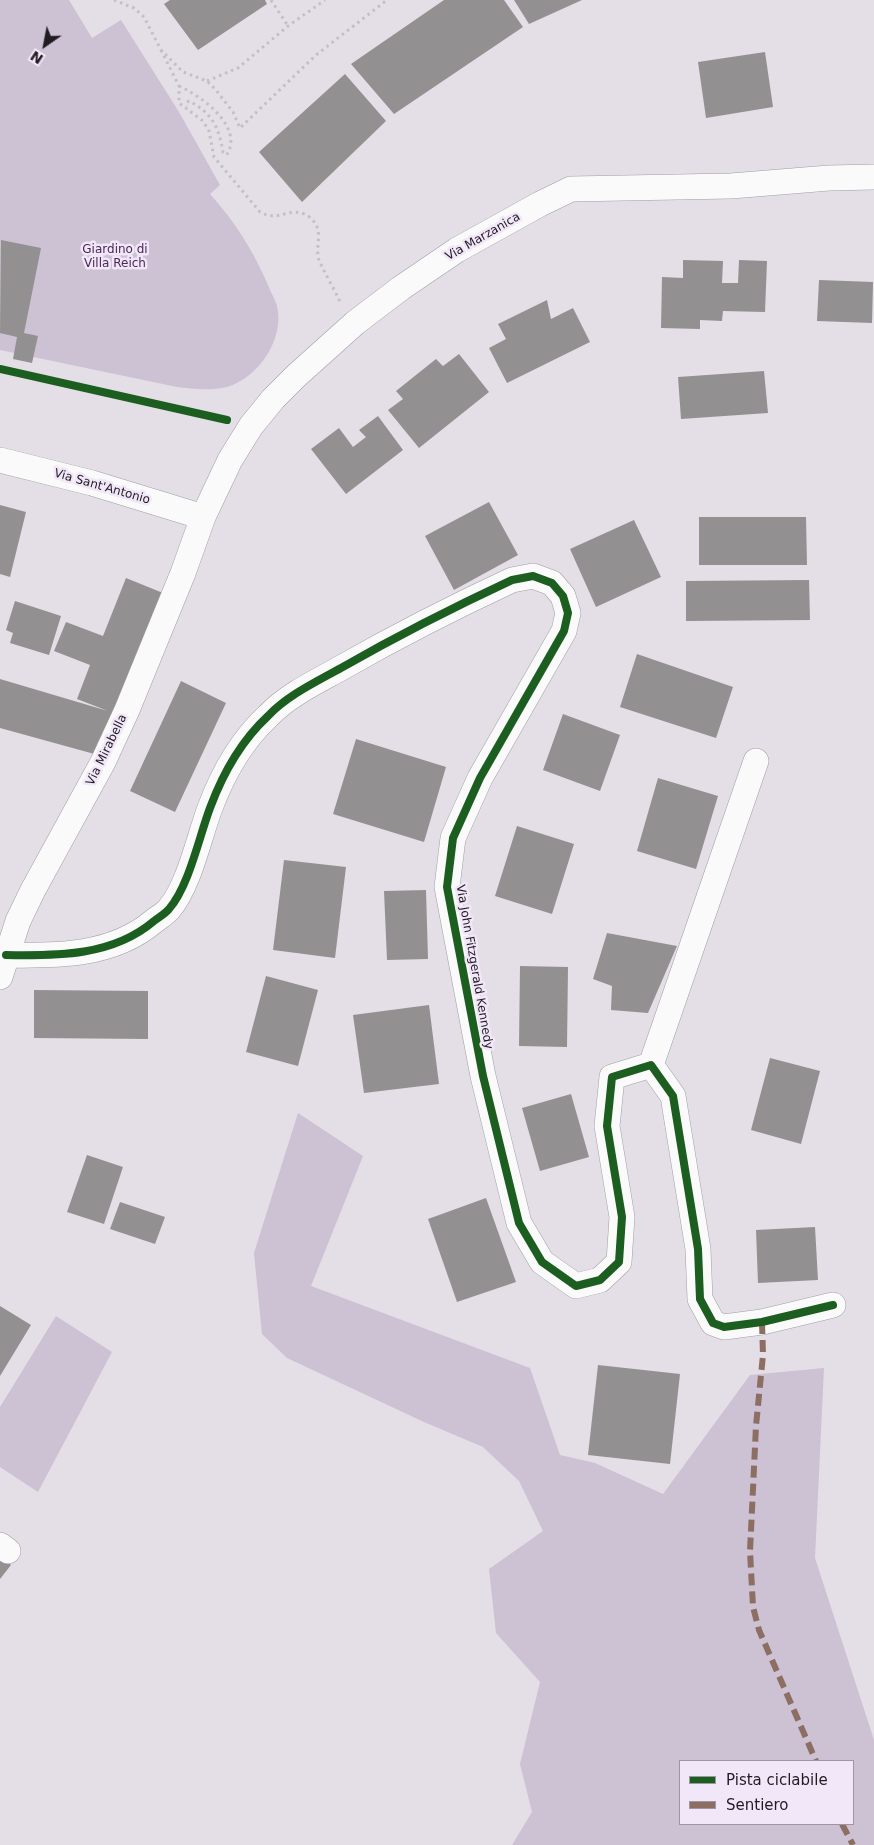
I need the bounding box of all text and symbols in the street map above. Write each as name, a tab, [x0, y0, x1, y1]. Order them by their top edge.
north arrow	[20, 20, 70, 70]
text: N	[28, 48, 46, 67]
street label: Via Marzanica	[443, 210, 523, 264]
park label: Giardino di Villa Reich	[82, 243, 148, 271]
street label: Via Sant'Antonio	[52, 466, 152, 508]
street label: Via Mirabella	[84, 712, 130, 788]
street label: Via John Fitzgerald Kennedy	[452, 884, 496, 1050]
legend	[679, 1760, 854, 1825]
text: Pista ciclabile	[726, 1771, 828, 1789]
text: Sentiero	[726, 1796, 789, 1814]

